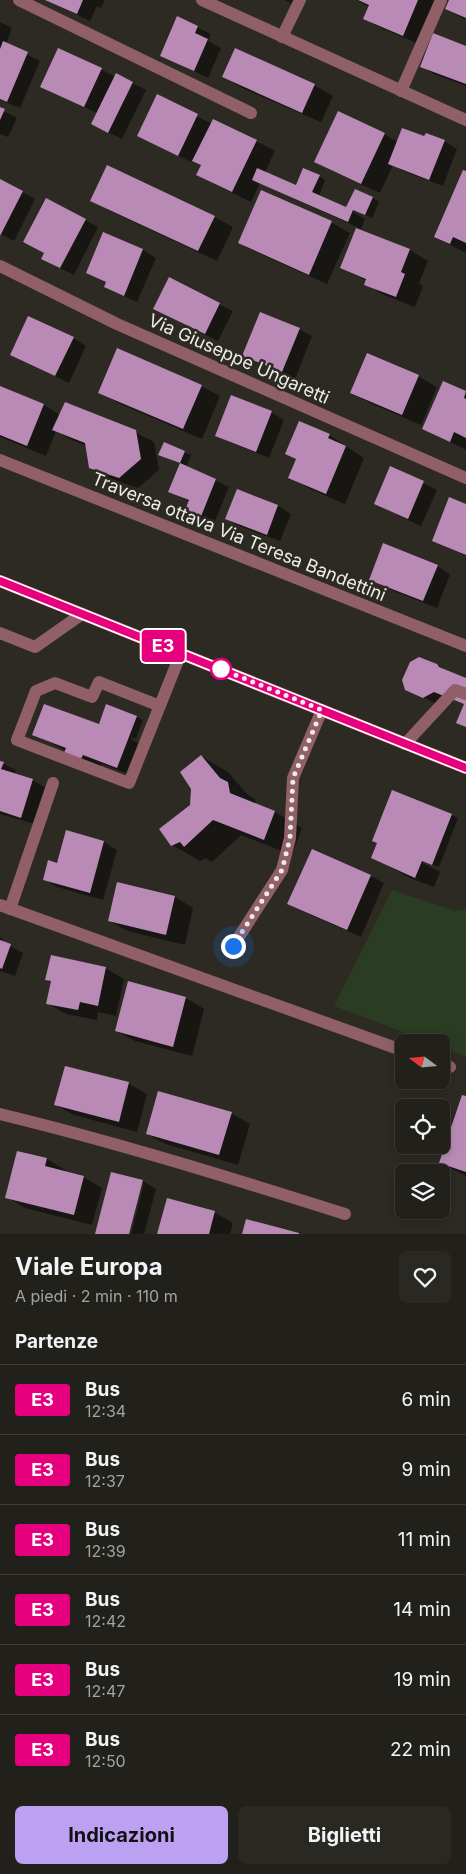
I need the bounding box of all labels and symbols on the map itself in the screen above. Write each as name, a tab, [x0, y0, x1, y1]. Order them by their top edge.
street label: Via Giuseppe Ungaretti	[145, 309, 333, 408]
street label: Traversa ottava Via Teresa Bandettini	[89, 468, 389, 605]
line badge: E3	[140, 630, 186, 662]
unlabelled marker	[210, 658, 232, 680]
your location	[221, 934, 246, 959]
north arrow	[395, 1034, 450, 1089]

